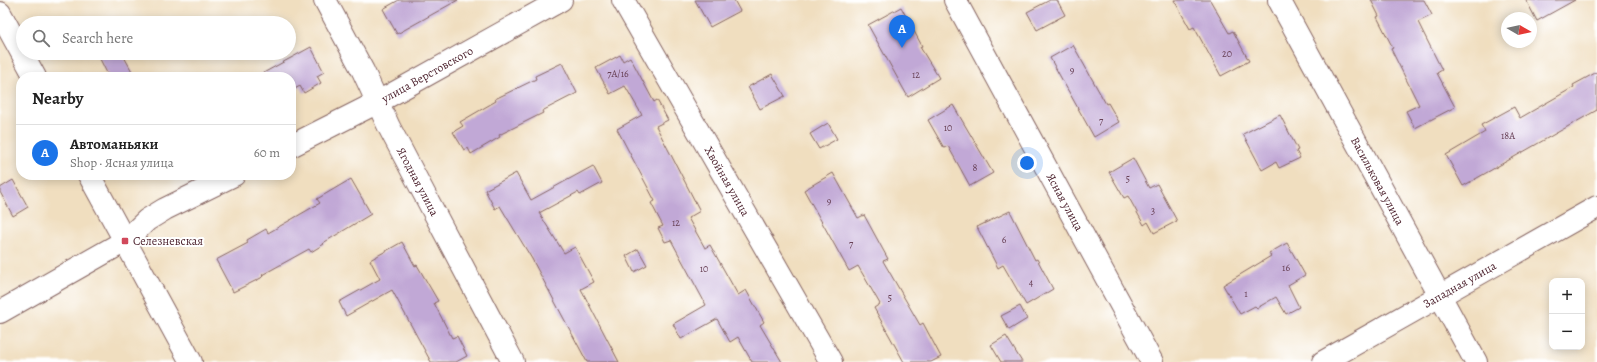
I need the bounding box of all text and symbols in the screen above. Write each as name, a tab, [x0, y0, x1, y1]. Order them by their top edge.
north arrow	[1501, 12, 1537, 48]
pin: A	[889, 15, 915, 48]
search box	[16, 16, 296, 60]
icon: search	[30, 27, 52, 49]
text: Search here	[62, 28, 133, 48]
street label: улица Верстовского	[378, 43, 476, 107]
house number: 20	[1222, 47, 1232, 60]
house number: 9	[1070, 63, 1075, 76]
house number: 7А/16	[607, 67, 629, 80]
house number: 12	[912, 68, 920, 81]
text: Nearby	[32, 87, 83, 110]
house number: 7	[1099, 114, 1104, 127]
house number: 10	[944, 121, 952, 134]
house number: 18А	[1501, 129, 1515, 142]
text: Автоманьяки	[70, 134, 158, 154]
street label: Васильковая улица	[1347, 134, 1408, 228]
street label: Хвойная улица	[701, 143, 754, 219]
text: A	[41, 144, 49, 161]
text: 60 m	[254, 144, 280, 161]
street label: Ягодная улица	[393, 144, 443, 219]
your location	[1017, 153, 1037, 173]
text: Shop · Ясная улица	[70, 154, 174, 171]
house number: 8	[973, 161, 978, 174]
street label: Ясная улица	[1043, 170, 1087, 234]
house number: 5	[1126, 172, 1130, 185]
house number: 9	[827, 194, 832, 207]
house number: 3	[1151, 204, 1155, 217]
house number: 12	[672, 216, 680, 229]
place label: Селезневская	[133, 233, 203, 249]
house number: 6	[1002, 233, 1007, 246]
marker: Селезневская	[120, 236, 130, 246]
house number: 7	[849, 237, 854, 250]
street label: Западная улица	[1420, 257, 1499, 312]
house number: 16	[1282, 261, 1290, 274]
house number: 10	[700, 262, 708, 275]
house number: 4	[1029, 276, 1034, 289]
map controls	[1549, 278, 1585, 350]
button: +	[1549, 278, 1585, 314]
house number: 1	[1244, 287, 1248, 300]
house number: 5	[888, 291, 892, 304]
button: −	[1549, 314, 1585, 350]

